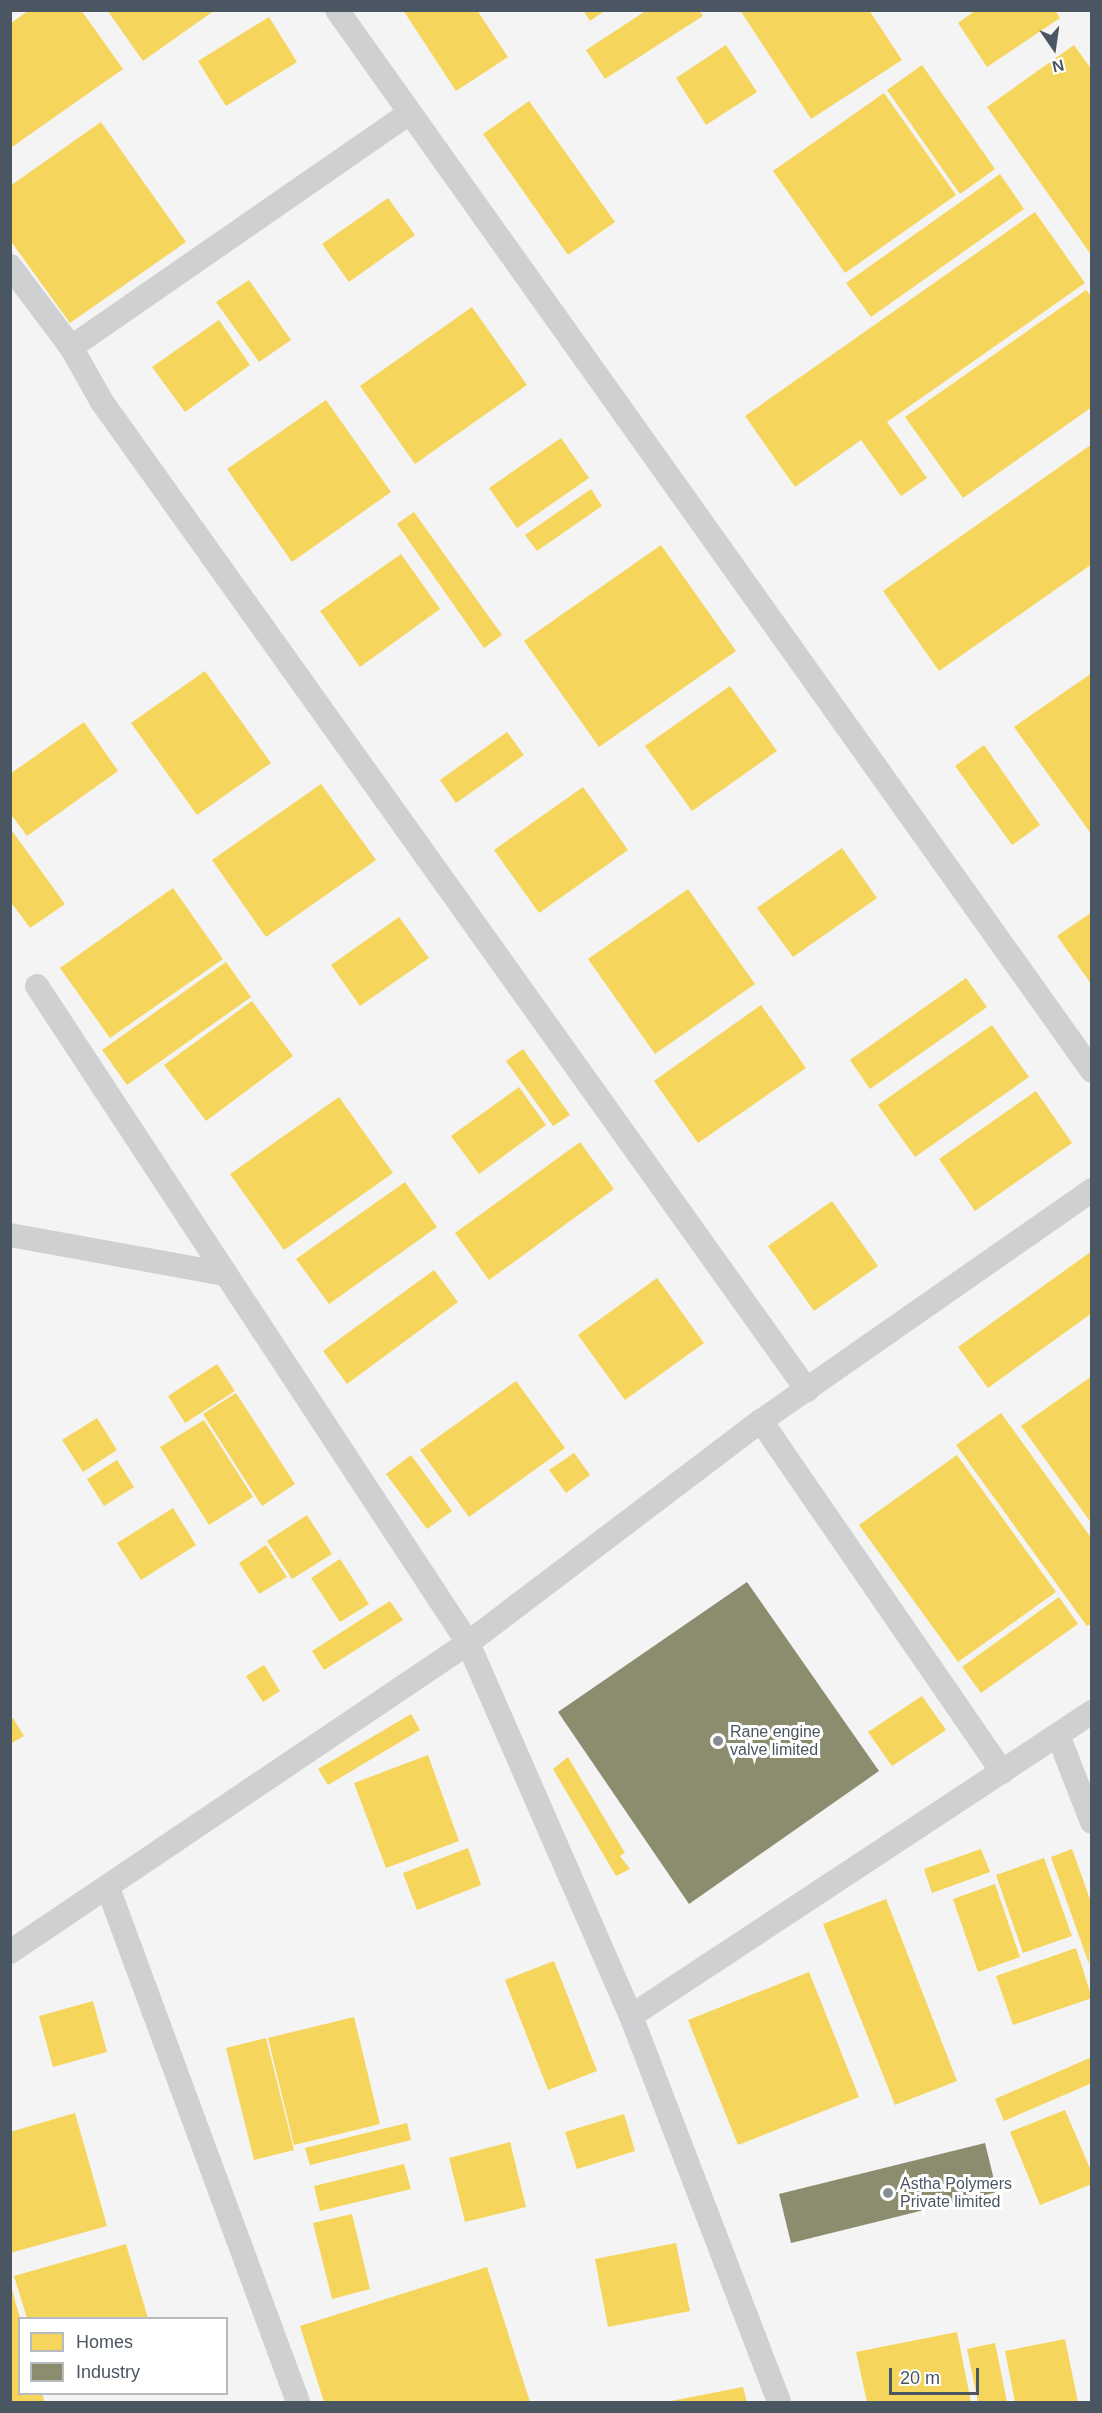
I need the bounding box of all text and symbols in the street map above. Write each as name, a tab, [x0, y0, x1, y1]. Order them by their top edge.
north arrow	[1024, 18, 1084, 78]
text: N	[1051, 56, 1066, 76]
place label: Rane engine valve limited	[730, 1722, 821, 1760]
marker: Rane engine valve limited	[711, 1734, 725, 1748]
place label: Astha Polymers Private limited	[900, 2174, 1012, 2212]
marker: Astha Polymers Private limited	[881, 2186, 895, 2200]
legend	[18, 2317, 228, 2395]
text: Homes	[76, 2332, 133, 2352]
scale bar	[892, 2356, 982, 2394]
text: Industry	[76, 2362, 140, 2382]
text: 20 m	[900, 2368, 940, 2388]

